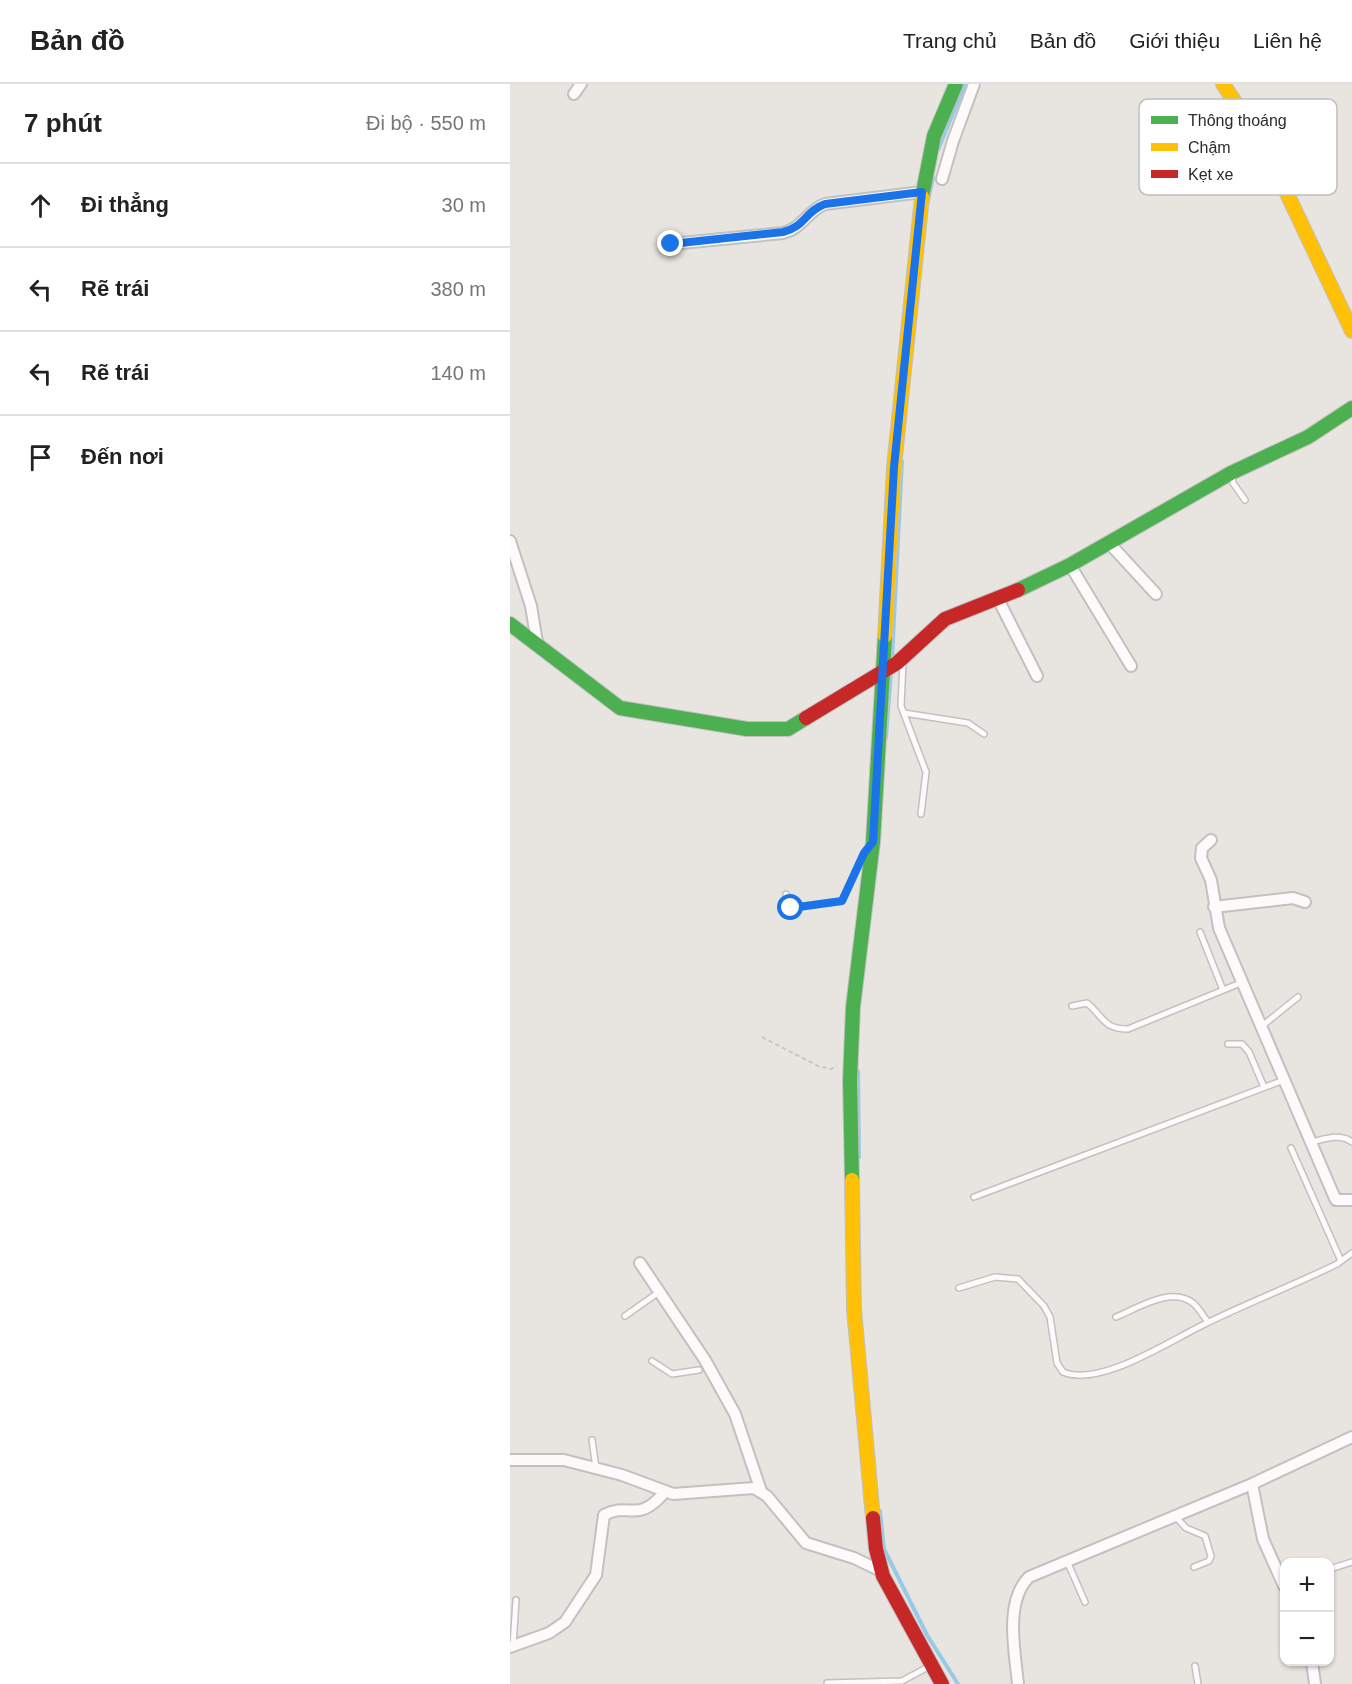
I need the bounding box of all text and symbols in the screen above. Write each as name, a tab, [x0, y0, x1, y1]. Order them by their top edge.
text: Bản đồ	[30, 25, 125, 56]
text: Trang chủ	[903, 29, 997, 52]
text: Bản đồ	[1030, 29, 1096, 52]
text: Giới thiệu	[1129, 29, 1220, 52]
text: Liên hệ	[1253, 29, 1322, 52]
legend	[1139, 99, 1337, 195]
text: 7 phút	[24, 108, 102, 138]
text: Đi bộ · 550 m	[366, 112, 486, 134]
text: Thông thoáng	[1188, 112, 1287, 129]
text: Chậm	[1188, 139, 1231, 156]
text: Kẹt xe	[1188, 166, 1233, 183]
icon: ahead	[24, 189, 57, 222]
text: Đi thẳng	[81, 192, 169, 217]
text: 30 m	[442, 194, 486, 216]
route end	[657, 230, 683, 256]
icon: left	[24, 273, 57, 306]
text: Rẽ trái	[81, 276, 149, 301]
text: 380 m	[430, 278, 486, 300]
icon: left	[24, 357, 57, 390]
text: Rẽ trái	[81, 360, 149, 385]
text: 140 m	[430, 362, 486, 384]
icon: arrive	[24, 441, 57, 474]
text: Đến nơi	[81, 444, 164, 469]
route start	[777, 894, 803, 920]
map controls	[1280, 1558, 1334, 1666]
button: +	[1280, 1558, 1334, 1612]
button: −	[1280, 1612, 1334, 1666]

